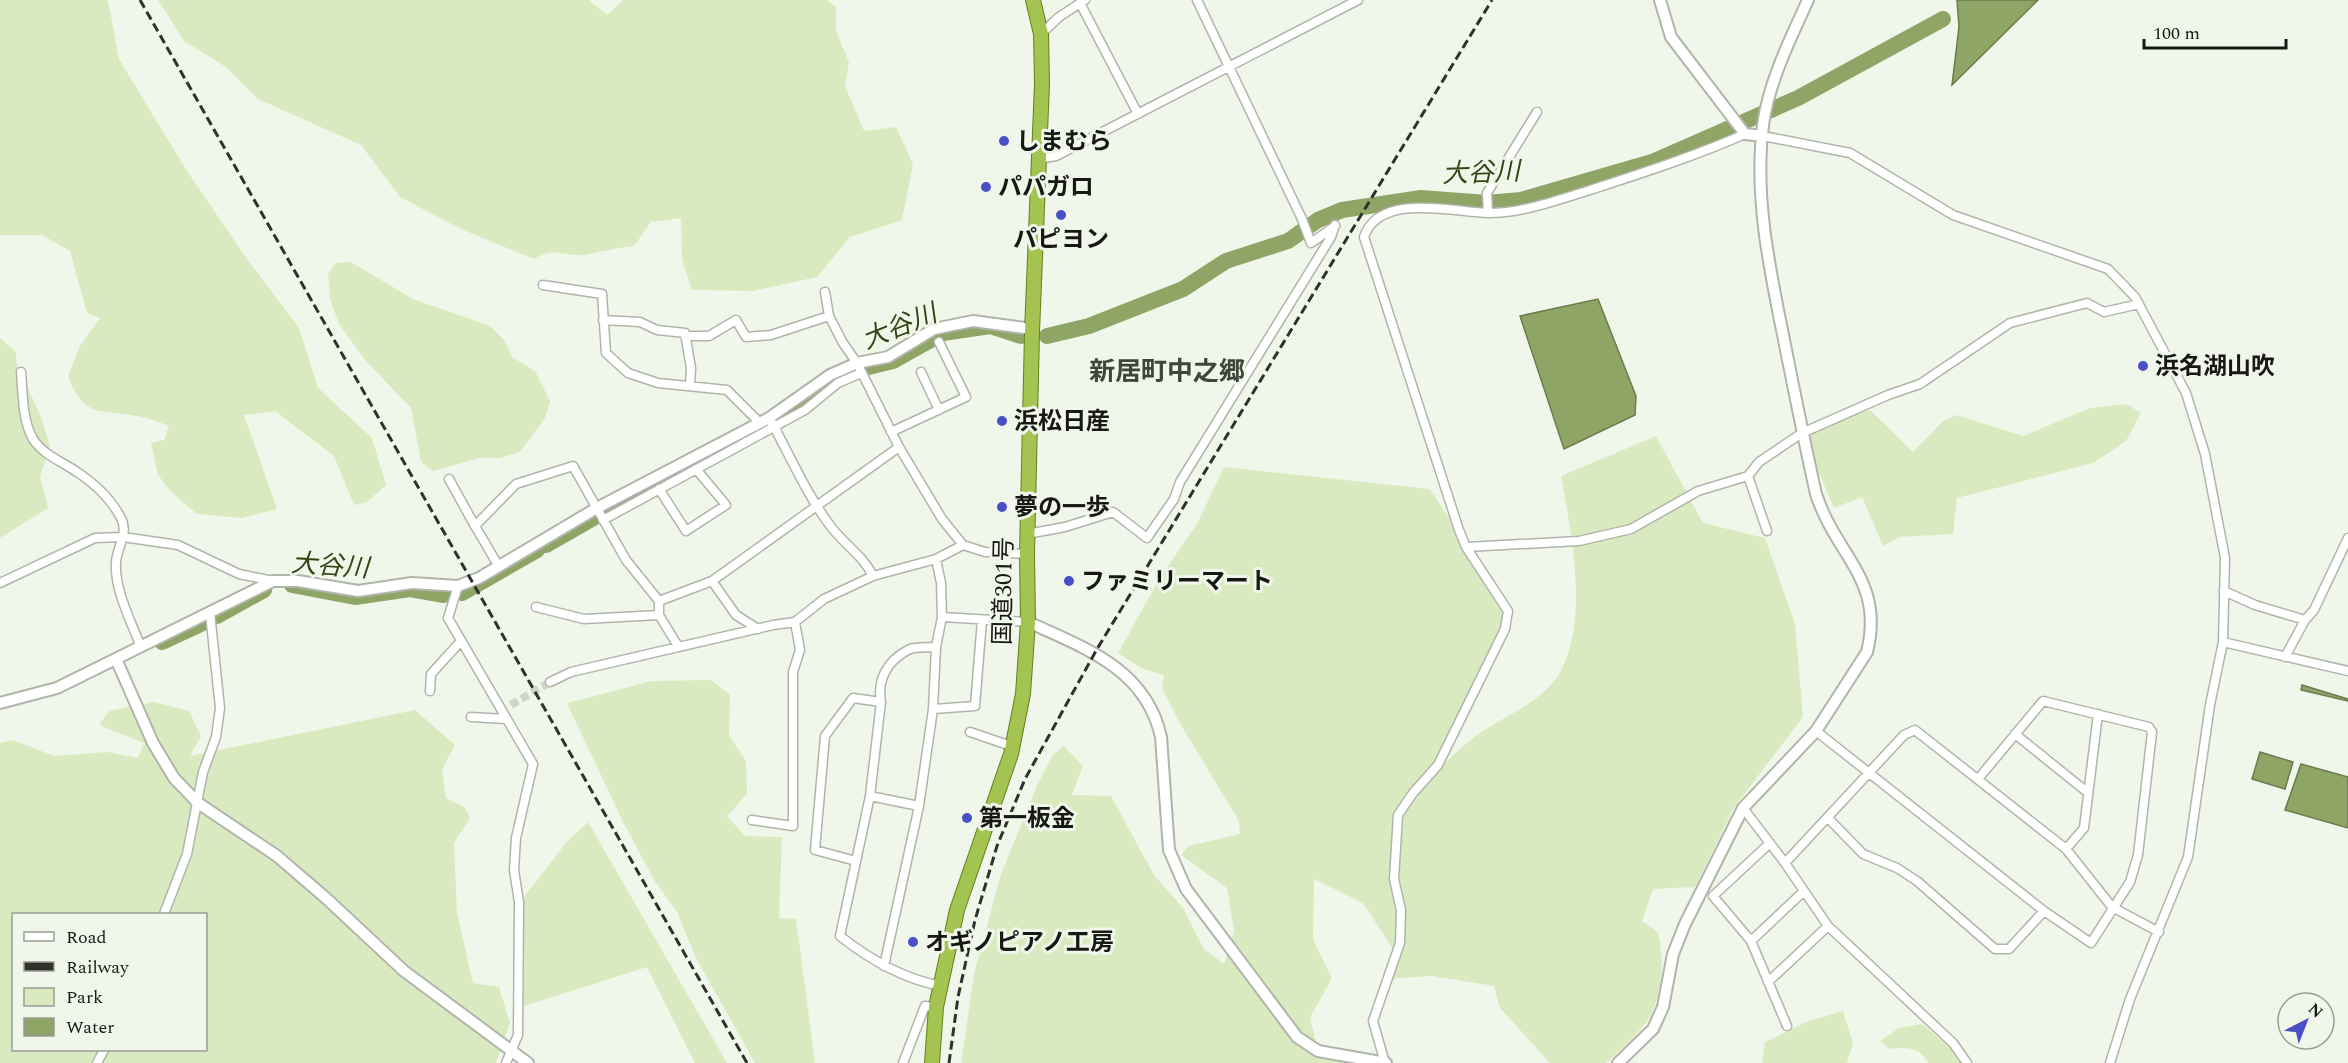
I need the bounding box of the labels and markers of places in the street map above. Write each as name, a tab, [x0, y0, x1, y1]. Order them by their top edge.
place label: しまむら	[1016, 124, 1112, 160]
marker: しまむら	[997, 134, 1011, 148]
place label: パパガロ	[998, 170, 1094, 206]
marker: パパガロ	[979, 180, 993, 194]
marker: パピヨン	[1054, 208, 1068, 222]
place label: パピヨン	[1013, 222, 1109, 258]
place label: 浜名湖山吹	[2155, 349, 2275, 385]
marker: 浜名湖山吹	[2136, 359, 2150, 373]
place label: 浜松日産	[1014, 404, 1110, 440]
marker: 浜松日産	[995, 414, 1009, 428]
place label: 夢の一歩	[1014, 490, 1110, 526]
marker: 夢の一歩	[995, 500, 1009, 514]
place label: ファミリーマート	[1081, 564, 1273, 600]
marker: ファミリーマート	[1062, 574, 1076, 588]
place label: 第一板金	[979, 801, 1075, 837]
marker: 第一板金	[960, 811, 974, 825]
place label: オギノピアノ工房	[925, 925, 1114, 961]
marker: オギノピアノ工房	[906, 935, 920, 949]

